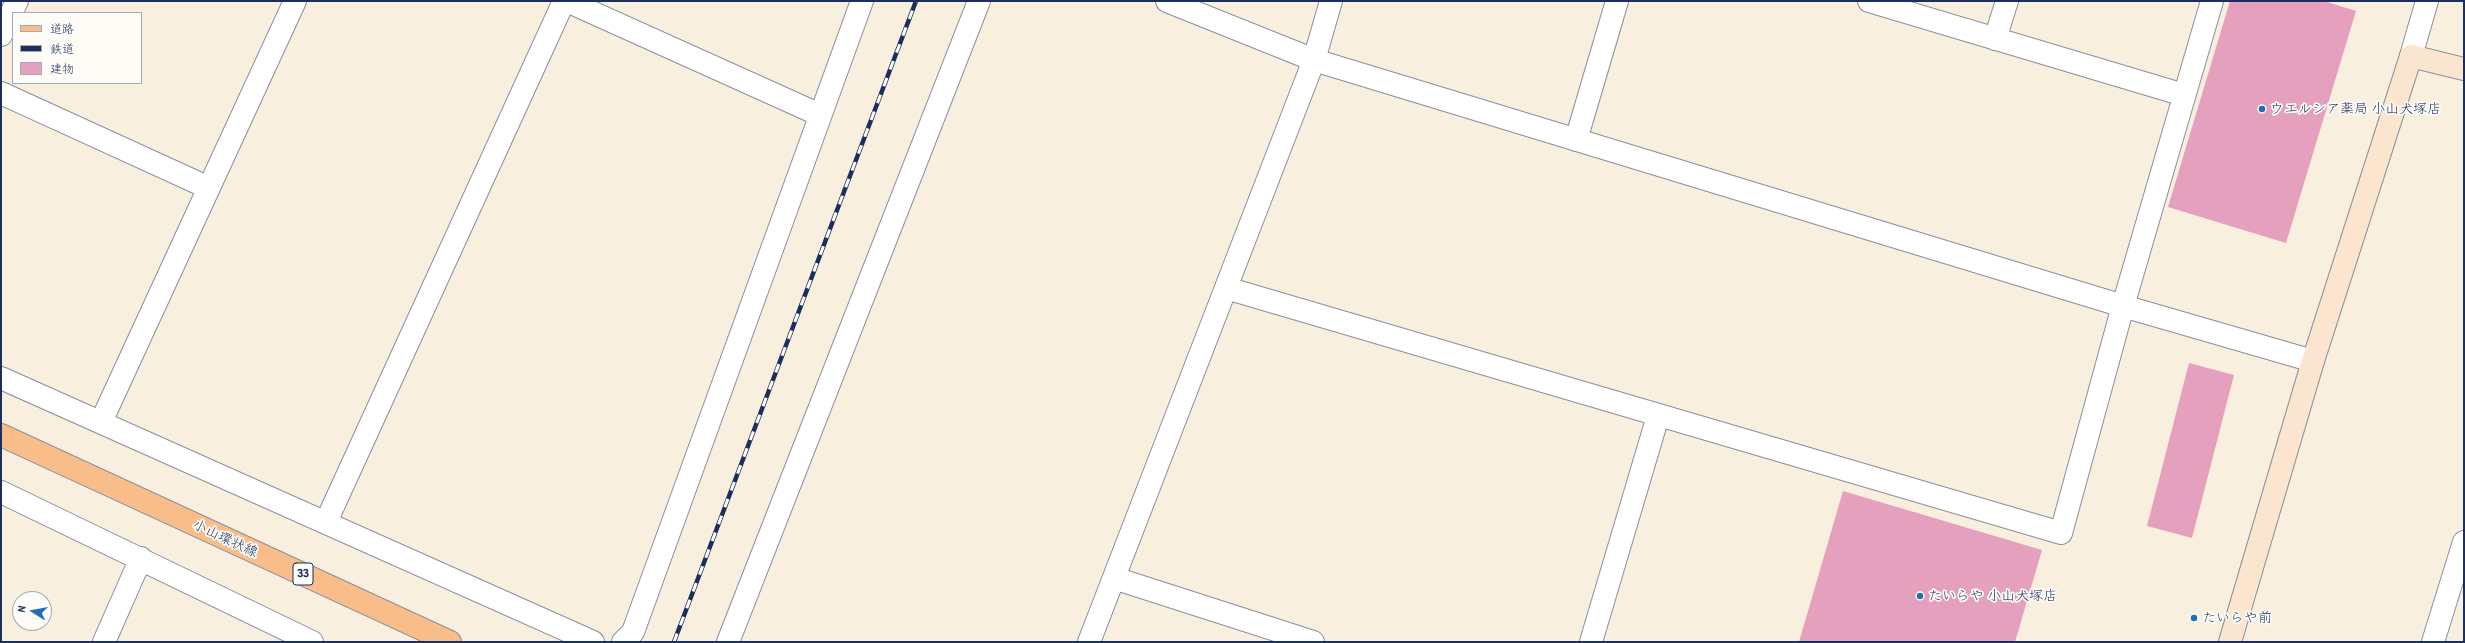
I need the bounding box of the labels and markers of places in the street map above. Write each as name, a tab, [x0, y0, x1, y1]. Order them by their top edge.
place label: ウエルシア薬局 小山犬塚店	[2270, 101, 2441, 117]
marker: ウエルシア薬局 小山犬塚店	[2257, 104, 2267, 114]
place label: たいらや 小山犬塚店	[1928, 588, 2057, 604]
marker: たいらや 小山犬塚店	[1915, 591, 1925, 601]
place label: たいらや前	[2202, 610, 2272, 626]
marker: たいらや前	[2189, 613, 2199, 623]

